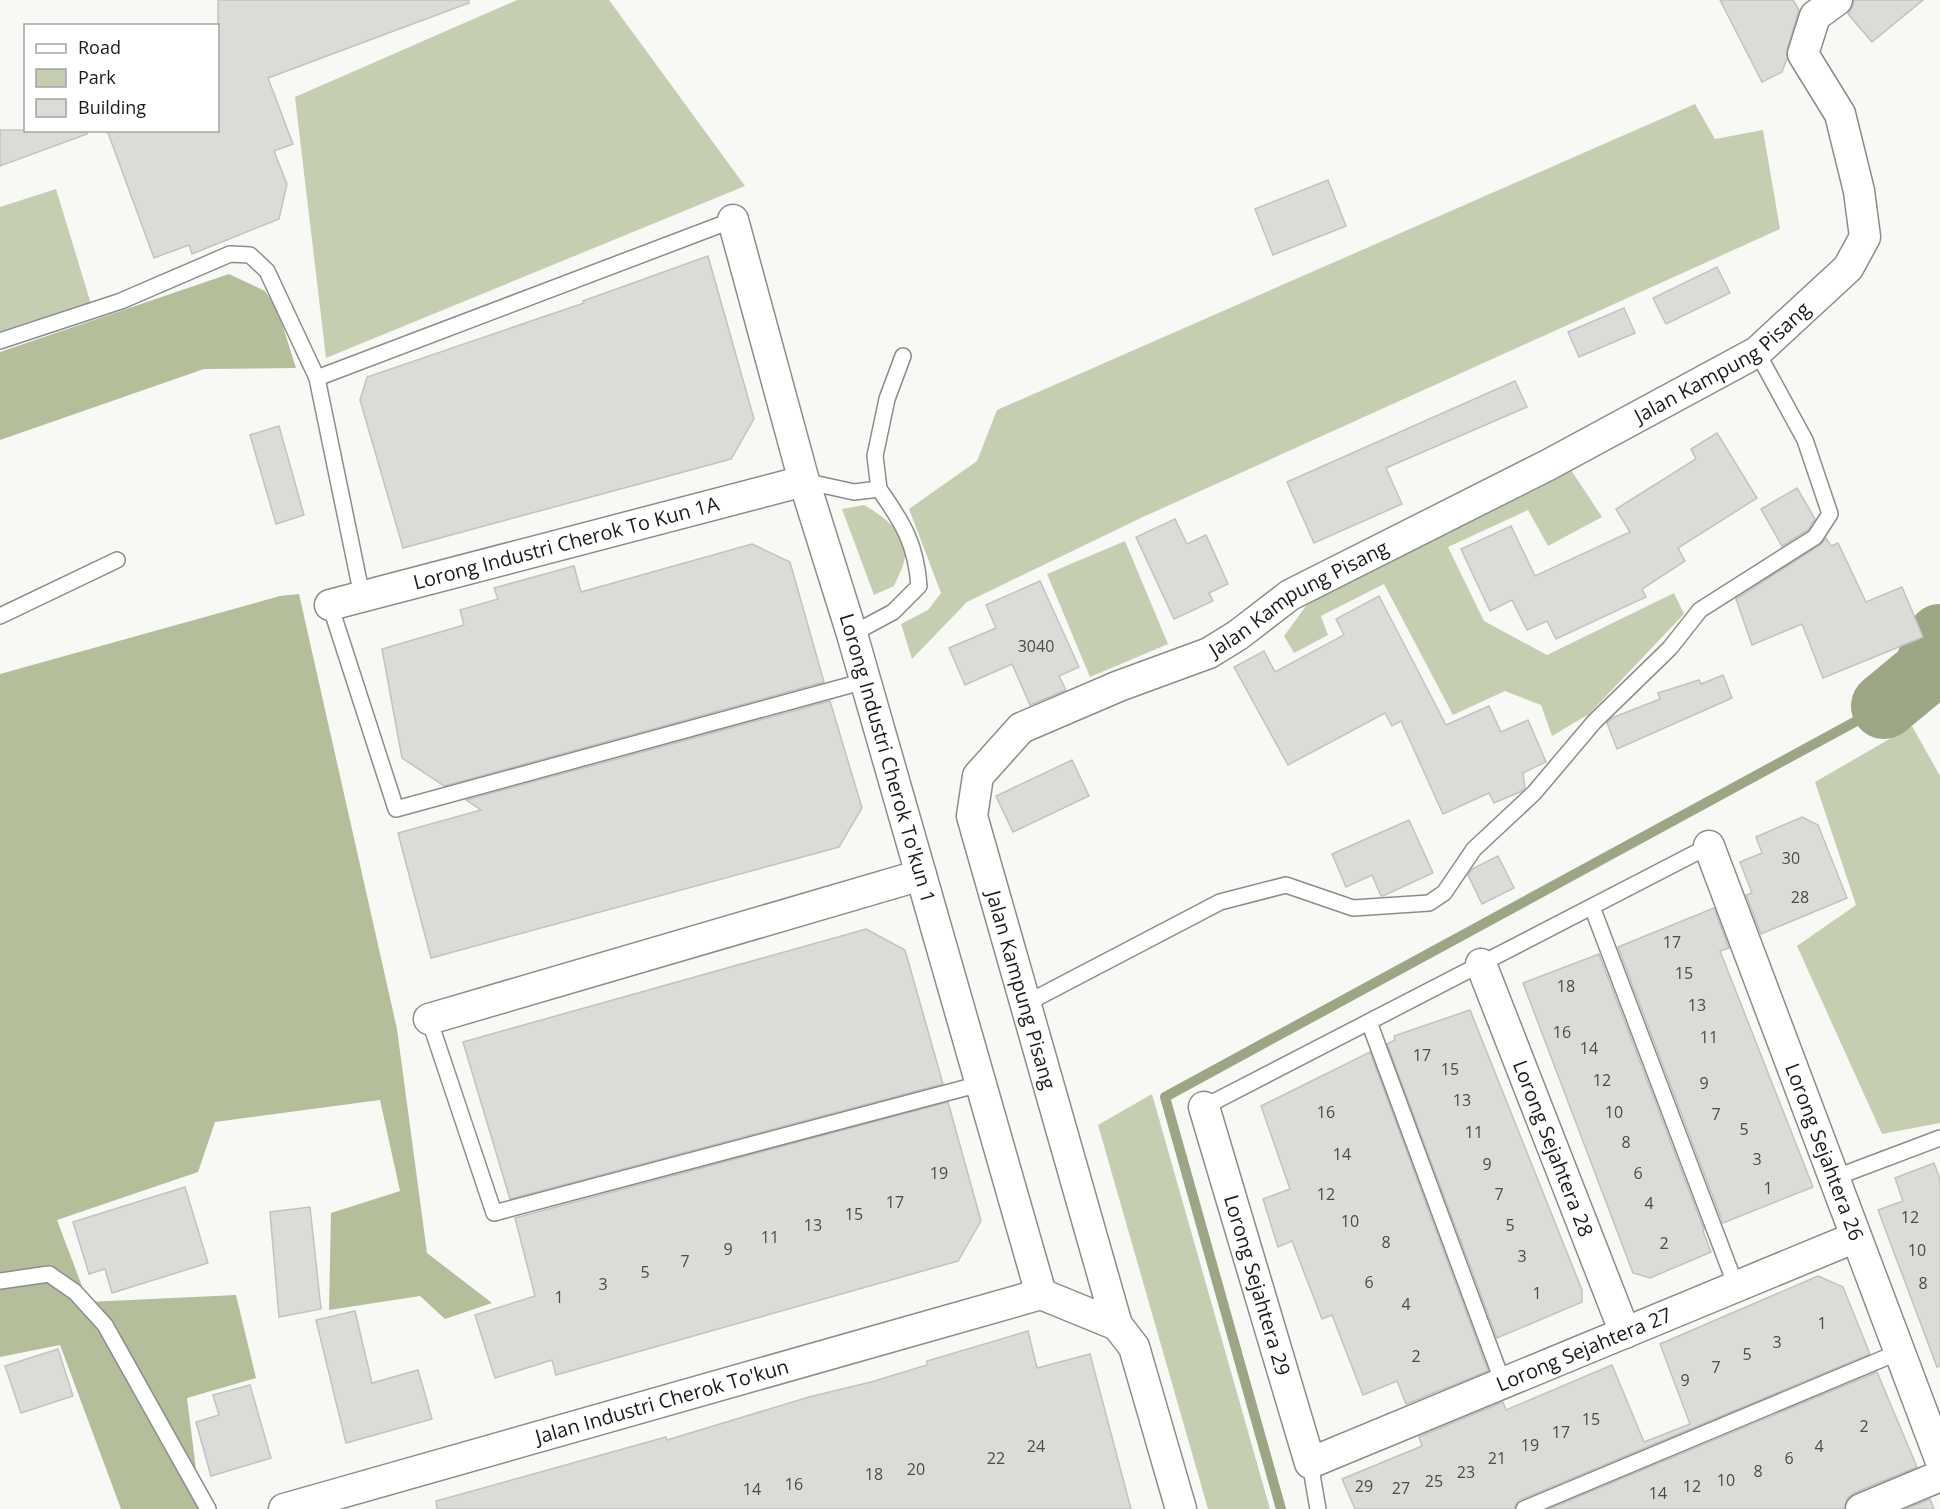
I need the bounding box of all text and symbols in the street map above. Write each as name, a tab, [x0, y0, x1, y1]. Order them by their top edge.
legend	[24, 24, 219, 132]
text: Road	[78, 35, 121, 59]
text: Park	[78, 65, 116, 89]
text: Building	[78, 95, 146, 119]
street label: Jalan Kampung Pisang	[1627, 295, 1816, 430]
street label: Lorong Industri Cherok To Kun 1A	[410, 490, 722, 596]
street label: Jalan Kampung Pisang	[1202, 534, 1393, 664]
street label: Lorong Industri Cherok To'kun 1	[833, 610, 942, 906]
house number: 3040	[1018, 635, 1054, 657]
house number: 30	[1782, 847, 1800, 869]
street label: Jalan Kampung Pisang	[980, 885, 1063, 1093]
house number: 28	[1791, 886, 1809, 908]
house number: 17	[1663, 931, 1681, 953]
house number: 15	[1675, 962, 1693, 984]
house number: 18	[1557, 975, 1575, 997]
house number: 13	[1688, 994, 1706, 1016]
house number: 16	[1553, 1021, 1571, 1043]
house number: 11	[1700, 1026, 1718, 1048]
house number: 14	[1580, 1037, 1598, 1059]
house number: 17	[1413, 1044, 1431, 1066]
street label: Lorong Sejahtera 28	[1507, 1056, 1600, 1240]
house number: 15	[1441, 1058, 1459, 1080]
street label: Lorong Sejahtera 26	[1779, 1059, 1870, 1244]
house number: 12	[1593, 1069, 1611, 1091]
house number: 9	[1699, 1072, 1709, 1094]
house number: 13	[1453, 1089, 1471, 1111]
house number: 16	[1317, 1101, 1335, 1123]
house number: 10	[1605, 1101, 1623, 1123]
house number: 7	[1711, 1103, 1721, 1125]
house number: 5	[1739, 1118, 1749, 1140]
house number: 11	[1465, 1121, 1483, 1143]
house number: 8	[1621, 1131, 1631, 1153]
house number: 14	[1333, 1143, 1351, 1165]
house number: 3	[1752, 1148, 1762, 1170]
house number: 9	[1482, 1153, 1492, 1175]
house number: 19	[930, 1162, 948, 1184]
house number: 6	[1633, 1162, 1643, 1184]
house number: 1	[1763, 1177, 1773, 1199]
house number: 12	[1317, 1183, 1335, 1205]
house number: 7	[1494, 1183, 1504, 1205]
house number: 17	[886, 1191, 904, 1213]
street label: Lorong Sejahtera 29	[1218, 1191, 1297, 1379]
house number: 4	[1644, 1192, 1654, 1214]
house number: 15	[845, 1203, 863, 1225]
house number: 12	[1901, 1206, 1919, 1228]
house number: 10	[1341, 1210, 1359, 1232]
house number: 13	[804, 1214, 822, 1236]
house number: 5	[1505, 1214, 1515, 1236]
house number: 11	[761, 1226, 779, 1248]
house number: 8	[1381, 1231, 1391, 1253]
house number: 2	[1659, 1232, 1669, 1254]
house number: 9	[723, 1238, 733, 1260]
house number: 10	[1908, 1239, 1926, 1261]
house number: 3	[1517, 1245, 1527, 1267]
house number: 7	[680, 1250, 690, 1272]
house number: 5	[640, 1261, 650, 1283]
house number: 6	[1364, 1271, 1374, 1293]
house number: 8	[1918, 1272, 1928, 1294]
house number: 3	[598, 1273, 608, 1295]
house number: 1	[1532, 1282, 1542, 1304]
house number: 1	[554, 1286, 564, 1308]
house number: 4	[1401, 1293, 1411, 1315]
street label: Lorong Sejahtera 27	[1492, 1301, 1676, 1397]
house number: 1	[1817, 1312, 1827, 1334]
house number: 3	[1772, 1331, 1782, 1353]
house number: 5	[1742, 1343, 1752, 1365]
house number: 2	[1411, 1345, 1421, 1367]
street label: Jalan Industri Cherok To'kun	[530, 1352, 792, 1450]
house number: 7	[1711, 1356, 1721, 1378]
house number: 9	[1680, 1369, 1690, 1391]
house number: 15	[1582, 1408, 1600, 1430]
house number: 2	[1859, 1415, 1869, 1437]
house number: 17	[1552, 1421, 1570, 1443]
house number: 19	[1521, 1434, 1539, 1456]
house number: 24	[1027, 1435, 1045, 1457]
house number: 4	[1814, 1435, 1824, 1457]
house number: 22	[987, 1447, 1005, 1469]
house number: 21	[1488, 1447, 1506, 1469]
house number: 6	[1784, 1447, 1794, 1469]
house number: 20	[907, 1458, 925, 1480]
house number: 8	[1753, 1460, 1763, 1482]
house number: 23	[1457, 1461, 1475, 1483]
house number: 18	[865, 1463, 883, 1485]
house number: 10	[1717, 1469, 1735, 1491]
house number: 25	[1425, 1470, 1443, 1492]
house number: 16	[785, 1473, 803, 1495]
house number: 29	[1355, 1475, 1373, 1497]
house number: 12	[1683, 1475, 1701, 1497]
house number: 27	[1392, 1477, 1410, 1499]
house number: 14	[743, 1478, 761, 1500]
house number: 14	[1649, 1482, 1667, 1504]

